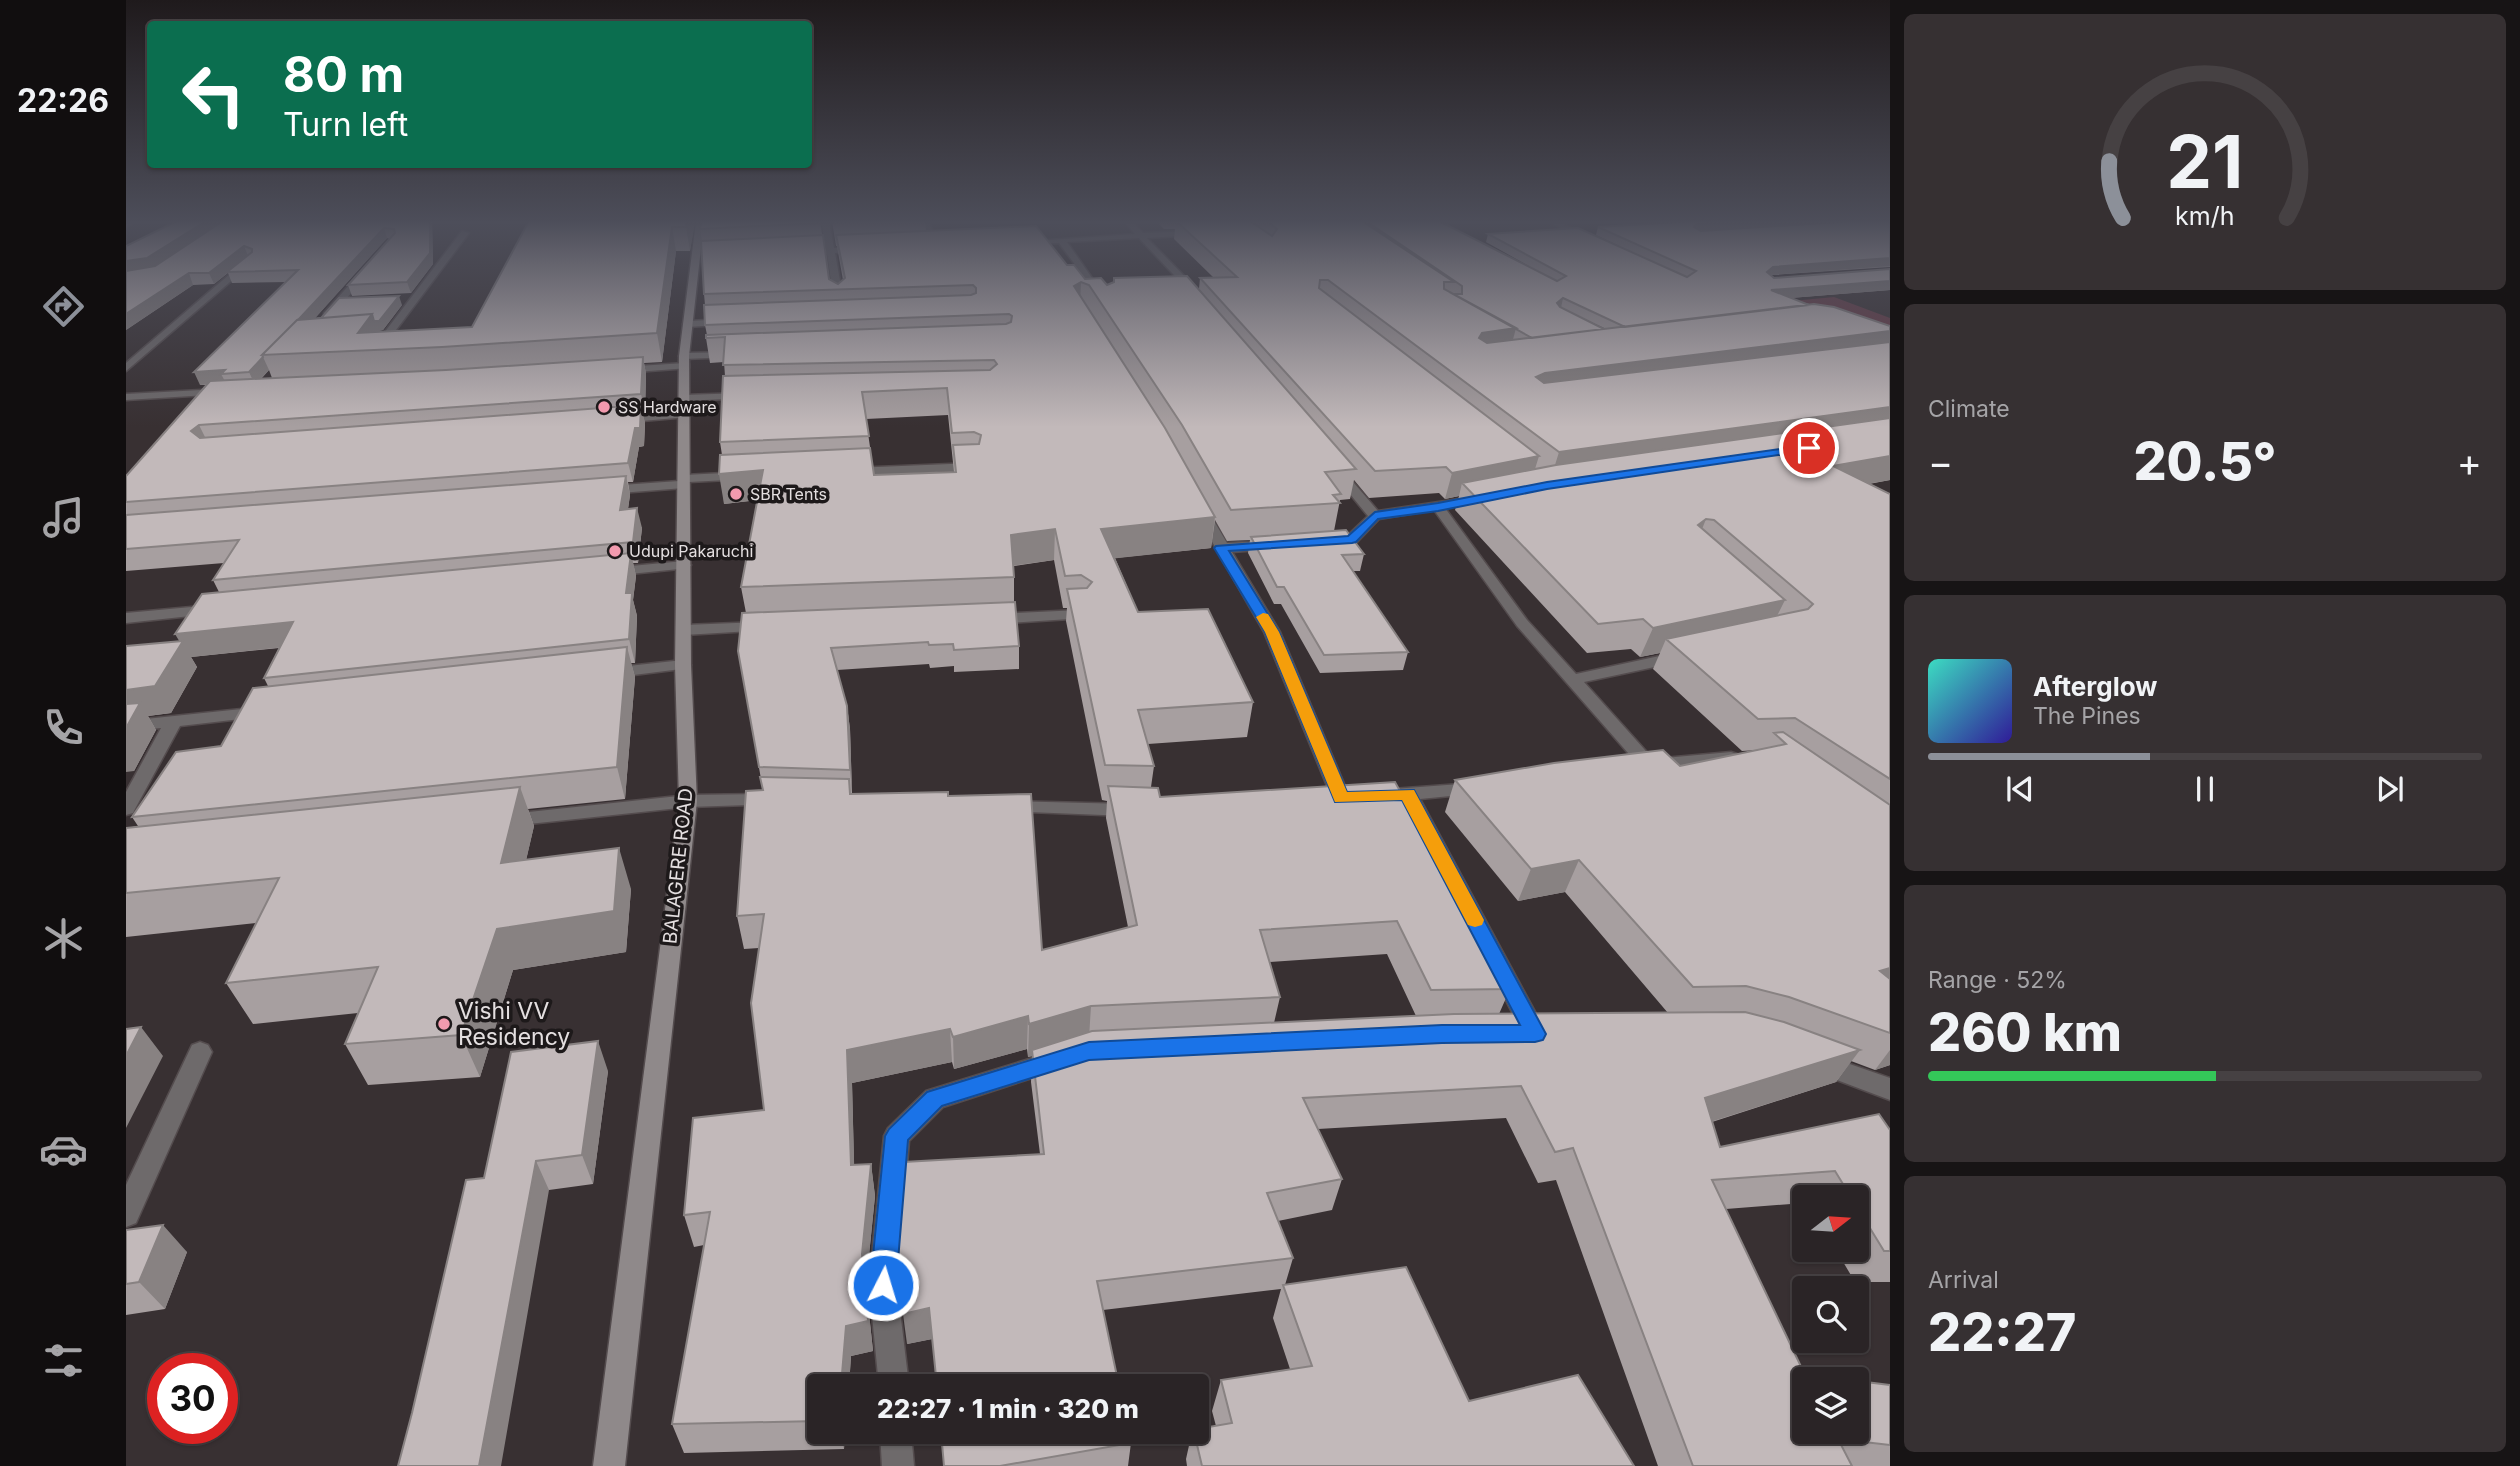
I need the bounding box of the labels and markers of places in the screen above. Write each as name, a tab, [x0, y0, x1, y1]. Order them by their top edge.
place label: SS Hardware	[618, 397, 717, 417]
marker: SS Hardware	[596, 399, 612, 415]
pin	[1779, 418, 1839, 478]
place label: SBR Tents	[750, 484, 827, 504]
marker: SBR Tents	[728, 486, 744, 502]
place label: Udupi Pakaruchi	[629, 541, 753, 561]
marker: Udupi Pakaruchi	[607, 543, 623, 559]
place label: Vishi VV Residency	[458, 997, 570, 1051]
marker: Vishi VV Residency	[436, 1016, 452, 1032]

